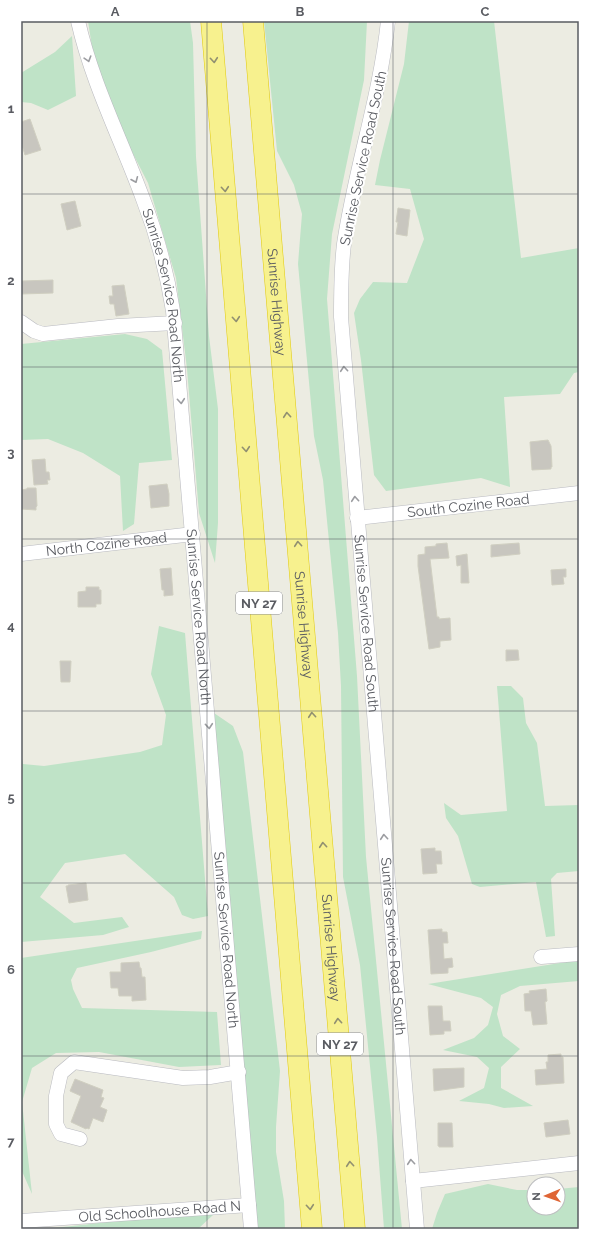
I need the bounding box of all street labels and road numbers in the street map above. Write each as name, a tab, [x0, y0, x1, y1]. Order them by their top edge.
street label: Sunrise Service Road South	[337, 69, 389, 247]
street label: Sunrise Service Road North	[139, 206, 187, 383]
street label: Sunrise Highway	[264, 248, 289, 357]
street label: South Cozine Road	[406, 491, 530, 520]
street label: Sunrise Service Road North	[184, 528, 214, 706]
street label: North Cozine Road	[45, 529, 168, 559]
street label: Sunrise Service Road South	[351, 534, 382, 713]
street label: Sunrise Highway	[291, 570, 317, 680]
road number: NY 27	[236, 592, 282, 614]
street label: Sunrise Service Road North	[211, 851, 242, 1029]
street label: Sunrise Service Road South	[378, 857, 409, 1036]
street label: Sunrise Highway	[319, 893, 344, 1003]
road number: NY 27	[317, 1033, 363, 1055]
street label: Old Schoolhouse Road N	[78, 1198, 241, 1225]

